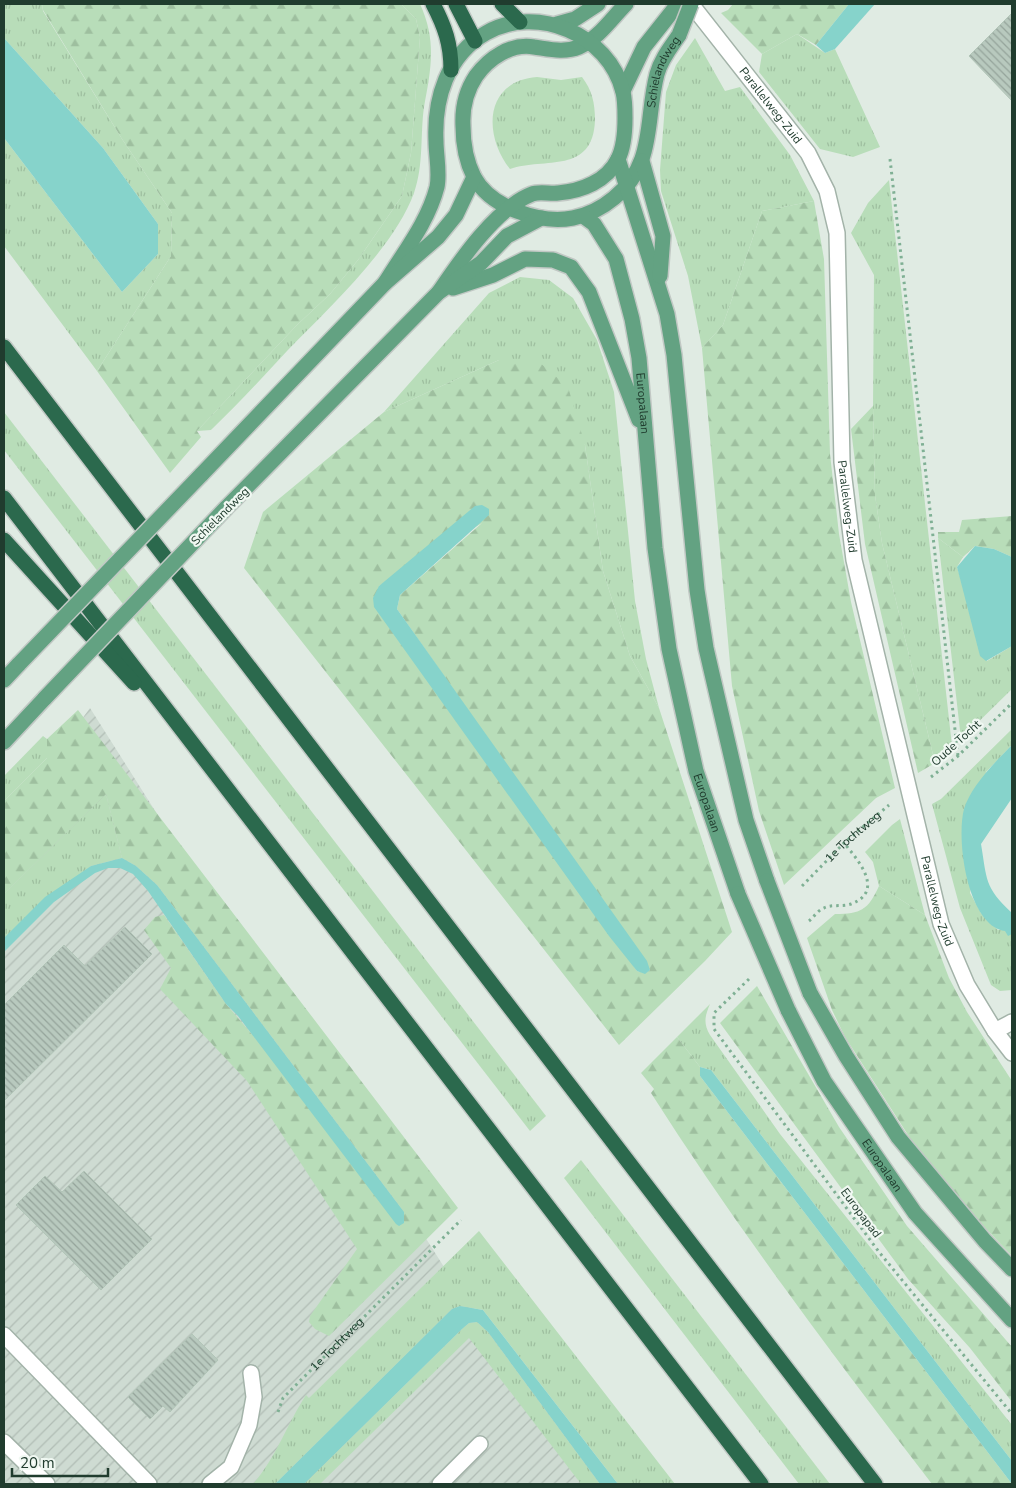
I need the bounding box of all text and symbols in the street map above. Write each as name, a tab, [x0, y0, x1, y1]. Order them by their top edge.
street label: Schielandweg	[643, 33, 684, 109]
street label: Parallelweg-Zuid	[736, 64, 806, 147]
street label: Europalaan	[632, 372, 653, 434]
street label: Parallelweg-Zuid	[834, 459, 861, 554]
street label: Schielandweg	[187, 483, 253, 549]
street label: Oude Tocht	[928, 716, 985, 770]
street label: Europalaan	[689, 771, 724, 834]
street label: 1e Tochtweg	[821, 807, 884, 866]
street label: Parallelweg-Zuid	[917, 854, 958, 949]
street label: Europalaan	[858, 1136, 906, 1195]
street label: Europapad	[837, 1185, 885, 1241]
street label: 1e Tochtweg	[306, 1314, 367, 1375]
scale bar	[12, 1446, 109, 1478]
text: 20 m	[20, 1453, 55, 1473]

